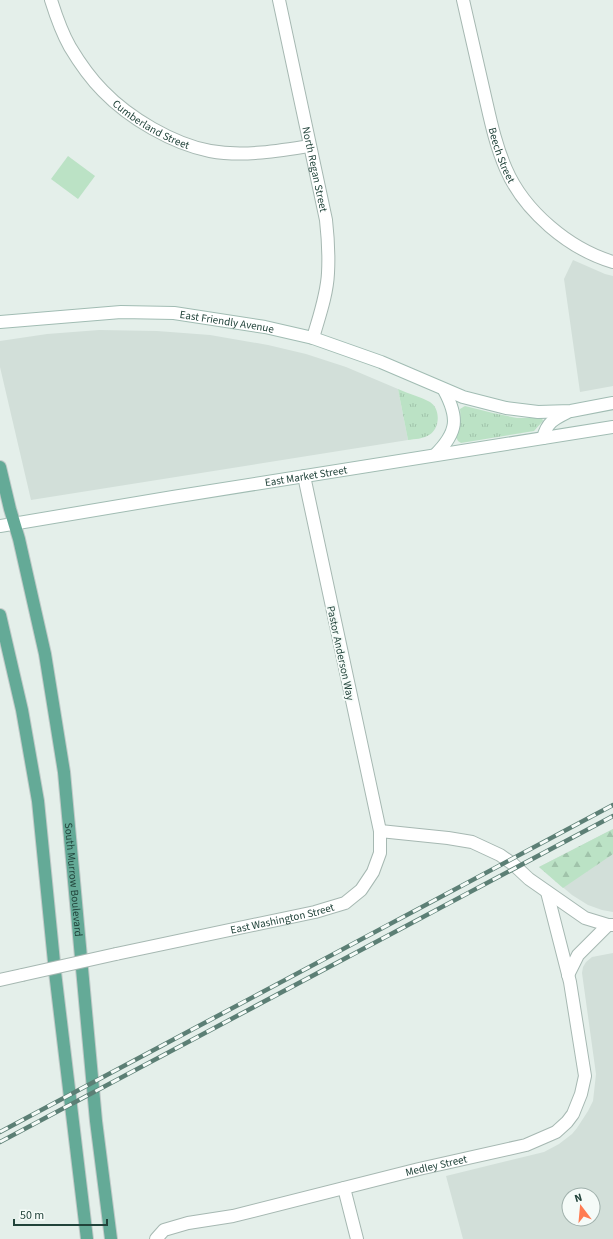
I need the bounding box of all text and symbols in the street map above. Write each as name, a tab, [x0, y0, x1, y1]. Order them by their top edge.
street label: Cumberland Street	[109, 96, 192, 153]
street label: North Regan Street	[298, 125, 331, 214]
street label: Beech Street	[485, 126, 519, 186]
street label: East Friendly Avenue	[179, 307, 276, 337]
street label: East Market Street	[264, 462, 349, 490]
street label: Pastor Anderson Way	[323, 604, 358, 702]
street label: South Murrow Boulevard	[61, 822, 86, 937]
street label: East Washington Street	[229, 900, 336, 938]
street label: Medley Street	[404, 1151, 469, 1180]
north arrow	[561, 1187, 601, 1227]
text: N	[573, 1190, 584, 1206]
scale bar	[14, 1201, 107, 1227]
text: 50 m	[20, 1207, 44, 1224]

